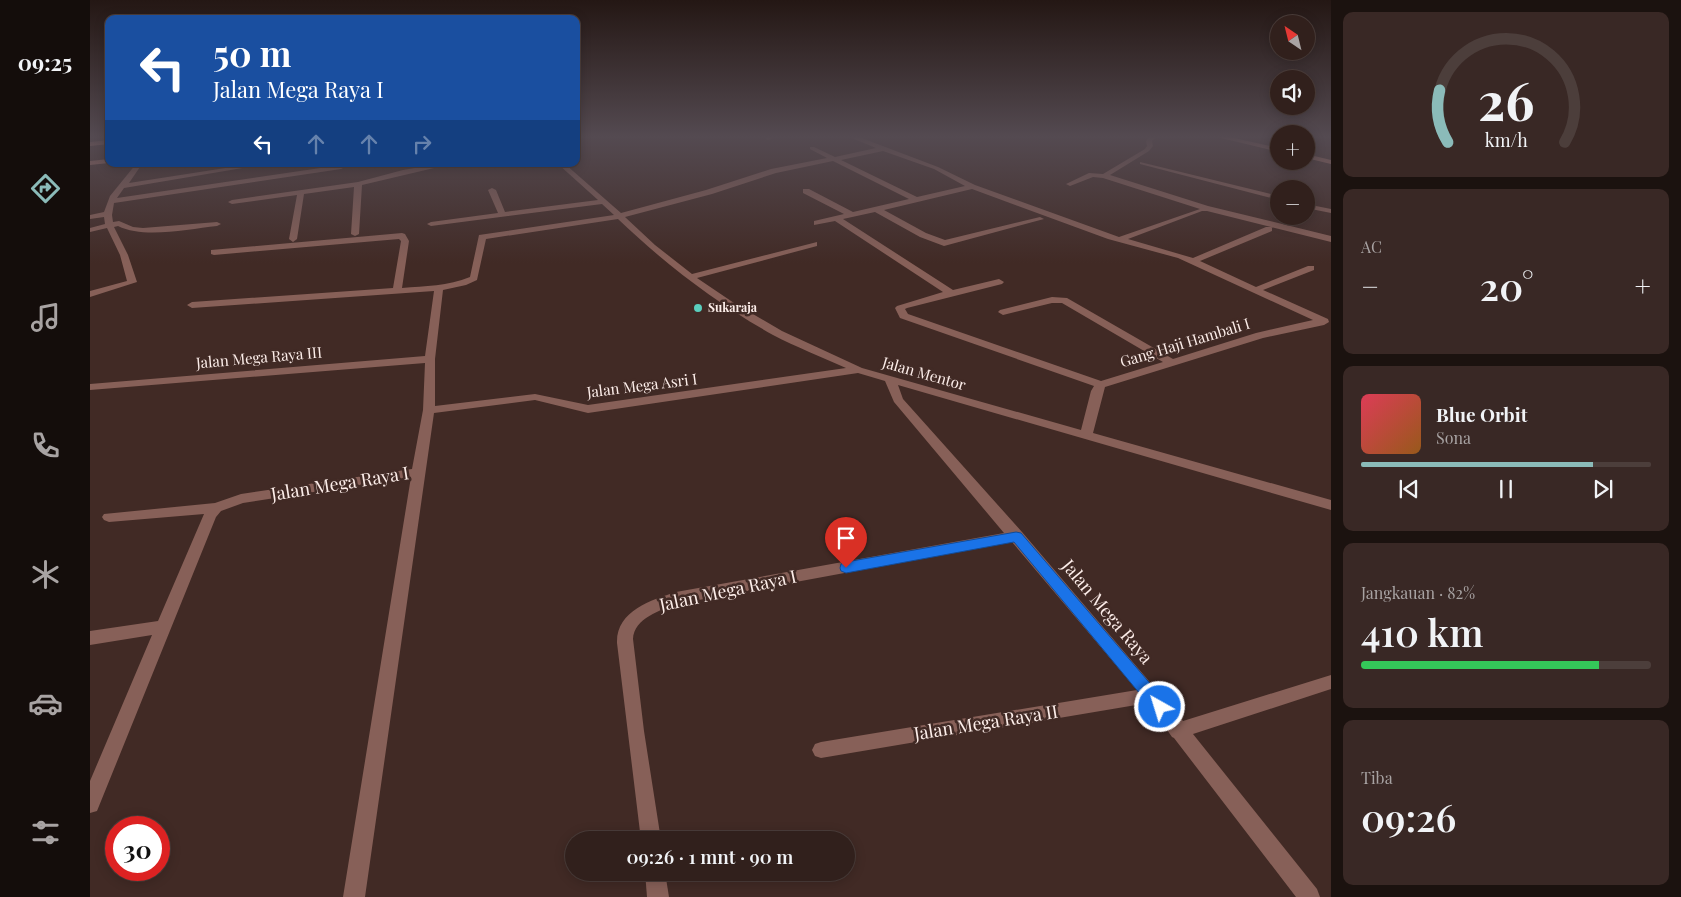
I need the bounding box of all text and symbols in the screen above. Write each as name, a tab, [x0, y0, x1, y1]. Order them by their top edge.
north arrow	[1270, 15, 1315, 60]
map controls	[1270, 15, 1315, 225]
text: 50 m	[213, 29, 291, 76]
icon: left	[130, 35, 195, 100]
text: 09:25	[18, 47, 72, 77]
text: 26	[1478, 65, 1534, 134]
button: sound	[1270, 70, 1315, 115]
text: Jalan Mega Raya I	[213, 74, 384, 104]
button: +	[1270, 125, 1315, 170]
text: km/h	[1485, 128, 1528, 151]
icon: left	[249, 130, 277, 158]
icon: ahead	[302, 130, 330, 158]
icon: ahead	[355, 130, 383, 158]
icon: right	[408, 130, 436, 158]
icon: directions	[28, 171, 63, 206]
button: −	[1270, 180, 1315, 225]
text: AC	[1361, 236, 1382, 257]
text: 20°	[1480, 260, 1534, 311]
text: −	[1361, 267, 1379, 304]
text: +	[1635, 267, 1651, 304]
place label: Sukaraja	[708, 299, 758, 315]
icon: music	[28, 300, 63, 335]
marker: Sukaraja	[692, 302, 704, 314]
street label: Gang Haji Hambali I	[1117, 313, 1252, 371]
street label: Jalan Mega Raya III	[194, 342, 323, 373]
street label: Jalan Mentor	[879, 351, 969, 395]
street label: Jalan Mega Asri I	[584, 368, 698, 402]
text: Blue Orbit	[1436, 401, 1527, 427]
text: Sona	[1436, 427, 1471, 448]
icon: phone	[28, 428, 63, 463]
street label: Jalan Mega Raya I	[268, 460, 411, 506]
icon: previous	[1395, 475, 1423, 503]
icon: pause	[1492, 475, 1520, 503]
icon: next	[1589, 475, 1617, 503]
pin	[825, 517, 867, 568]
icon: arrive	[832, 524, 860, 552]
street label: Jalan Mega Raya	[1056, 553, 1159, 669]
icon: climate	[28, 557, 63, 592]
street label: Jalan Mega Raya I	[656, 564, 799, 616]
text: Jangkauan · 82%	[1361, 582, 1475, 603]
text: 410 km	[1361, 606, 1483, 657]
position arrow	[1133, 680, 1185, 732]
icon: car	[28, 686, 63, 721]
street label: Jalan Mega Raya II	[911, 699, 1060, 745]
text: Tiba	[1361, 767, 1393, 788]
text: 09:26	[1361, 791, 1456, 842]
icon: filters	[28, 815, 63, 850]
speed limit sign: 30	[105, 816, 170, 881]
text: 09:26 · 1 mnt · 90 m	[627, 843, 793, 869]

